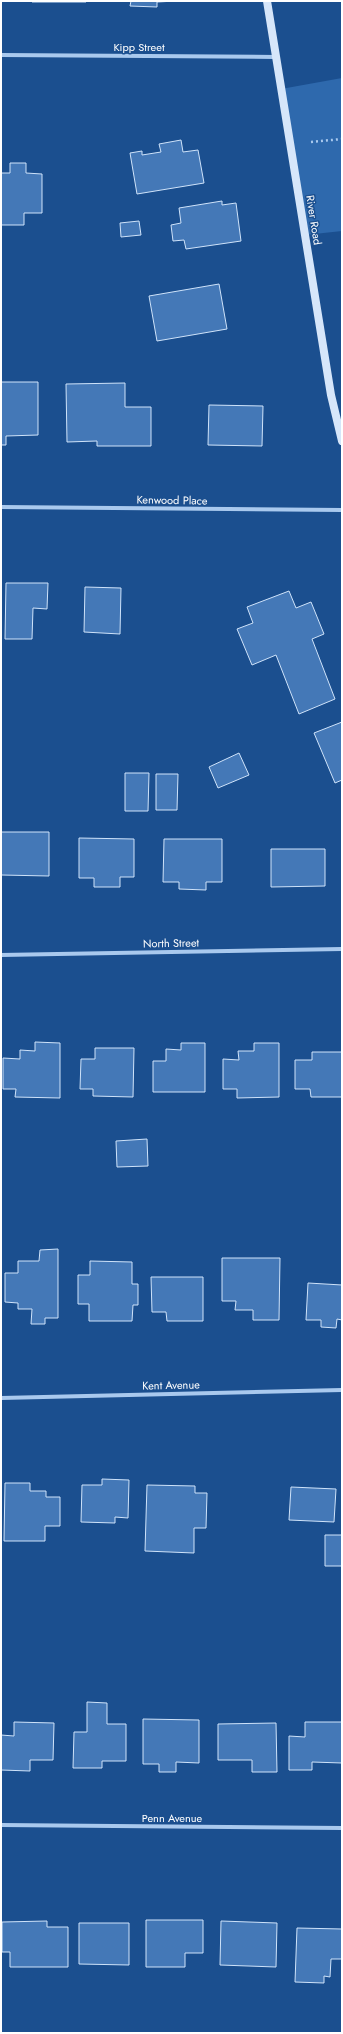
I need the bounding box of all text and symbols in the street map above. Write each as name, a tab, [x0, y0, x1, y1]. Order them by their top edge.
street label: Kipp Street	[113, 39, 165, 55]
street label: River Road	[302, 194, 326, 246]
street label: Kenwood Place	[136, 491, 208, 509]
street label: North Street	[143, 935, 200, 951]
street label: Kent Avenue	[142, 1376, 200, 1394]
street label: Penn Avenue	[142, 1810, 203, 1826]

